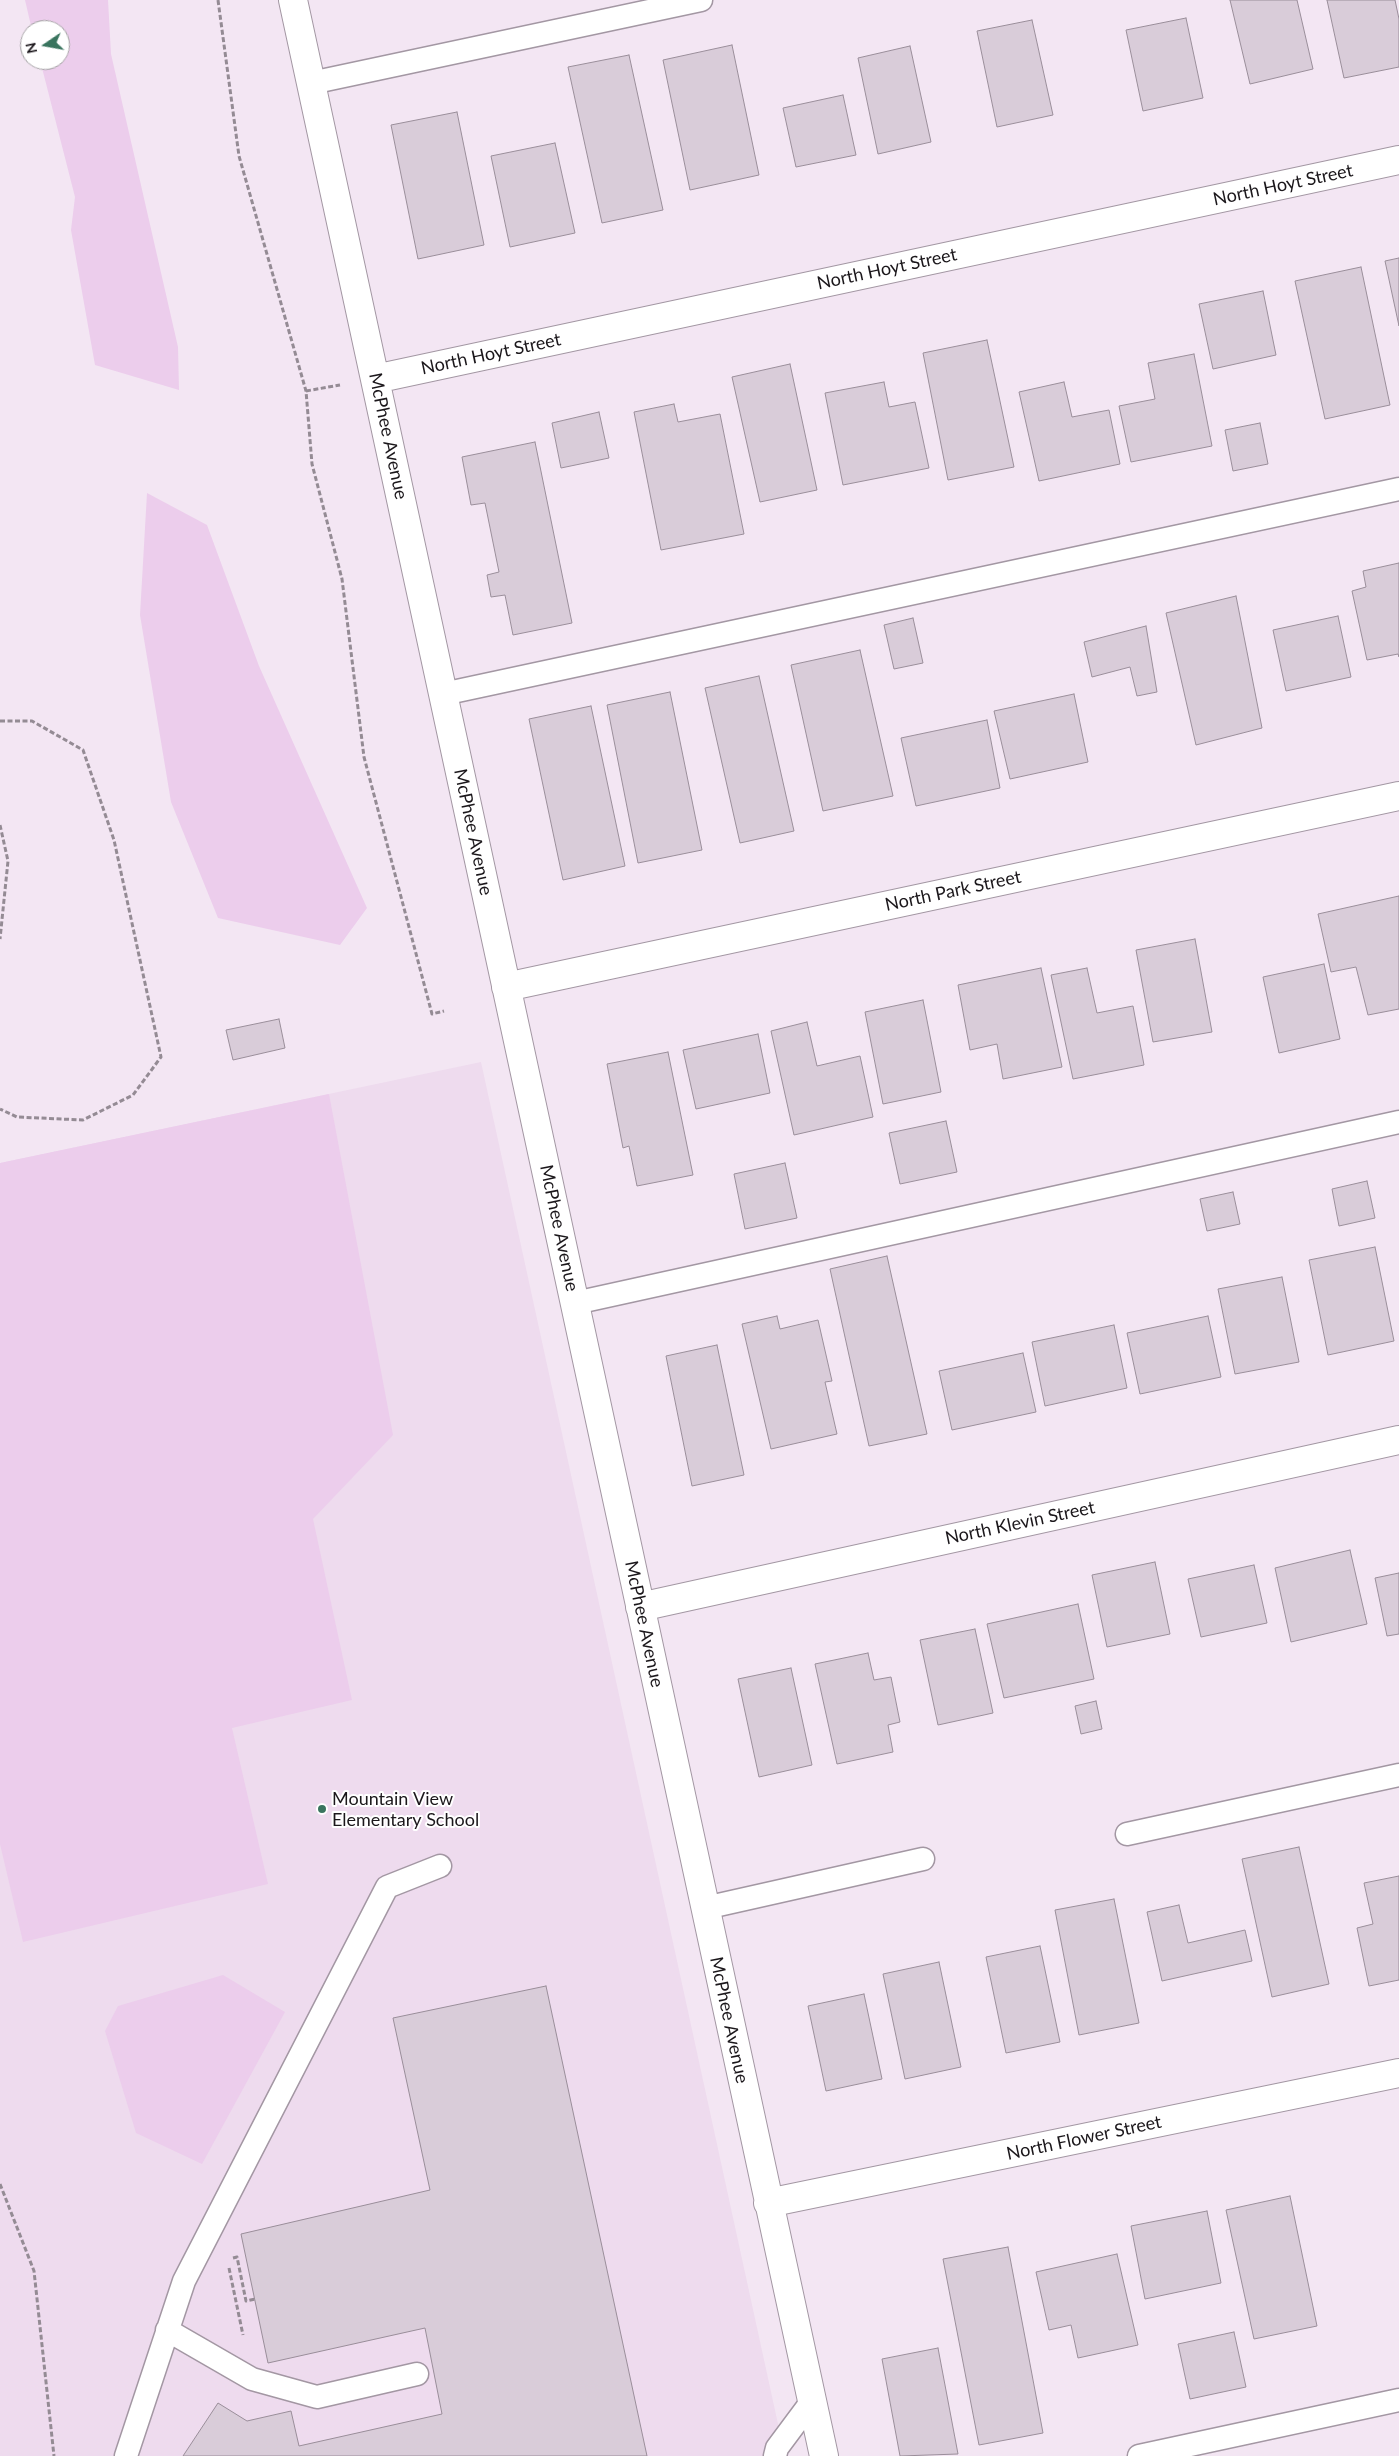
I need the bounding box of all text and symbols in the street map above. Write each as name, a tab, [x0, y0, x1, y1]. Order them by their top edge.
north arrow	[20, 20, 70, 70]
text: N	[21, 41, 40, 55]
street label: North Hoyt Street	[1211, 160, 1355, 210]
street label: North Hoyt Street	[815, 244, 959, 294]
street label: North Hoyt Street	[419, 329, 563, 379]
street label: McPhee Avenue	[364, 371, 412, 501]
street label: McPhee Avenue	[449, 767, 497, 897]
street label: North Park Street	[883, 866, 1023, 916]
street label: McPhee Avenue	[535, 1163, 583, 1293]
street label: North Klevin Street	[943, 1497, 1097, 1549]
street label: McPhee Avenue	[620, 1559, 668, 1689]
place label: Mountain View Elementary School	[332, 1788, 479, 1830]
marker: Mountain View Elementary School	[316, 1803, 328, 1815]
street label: McPhee Avenue	[705, 1955, 753, 2085]
street label: North Flower Street	[1005, 2111, 1163, 2165]

